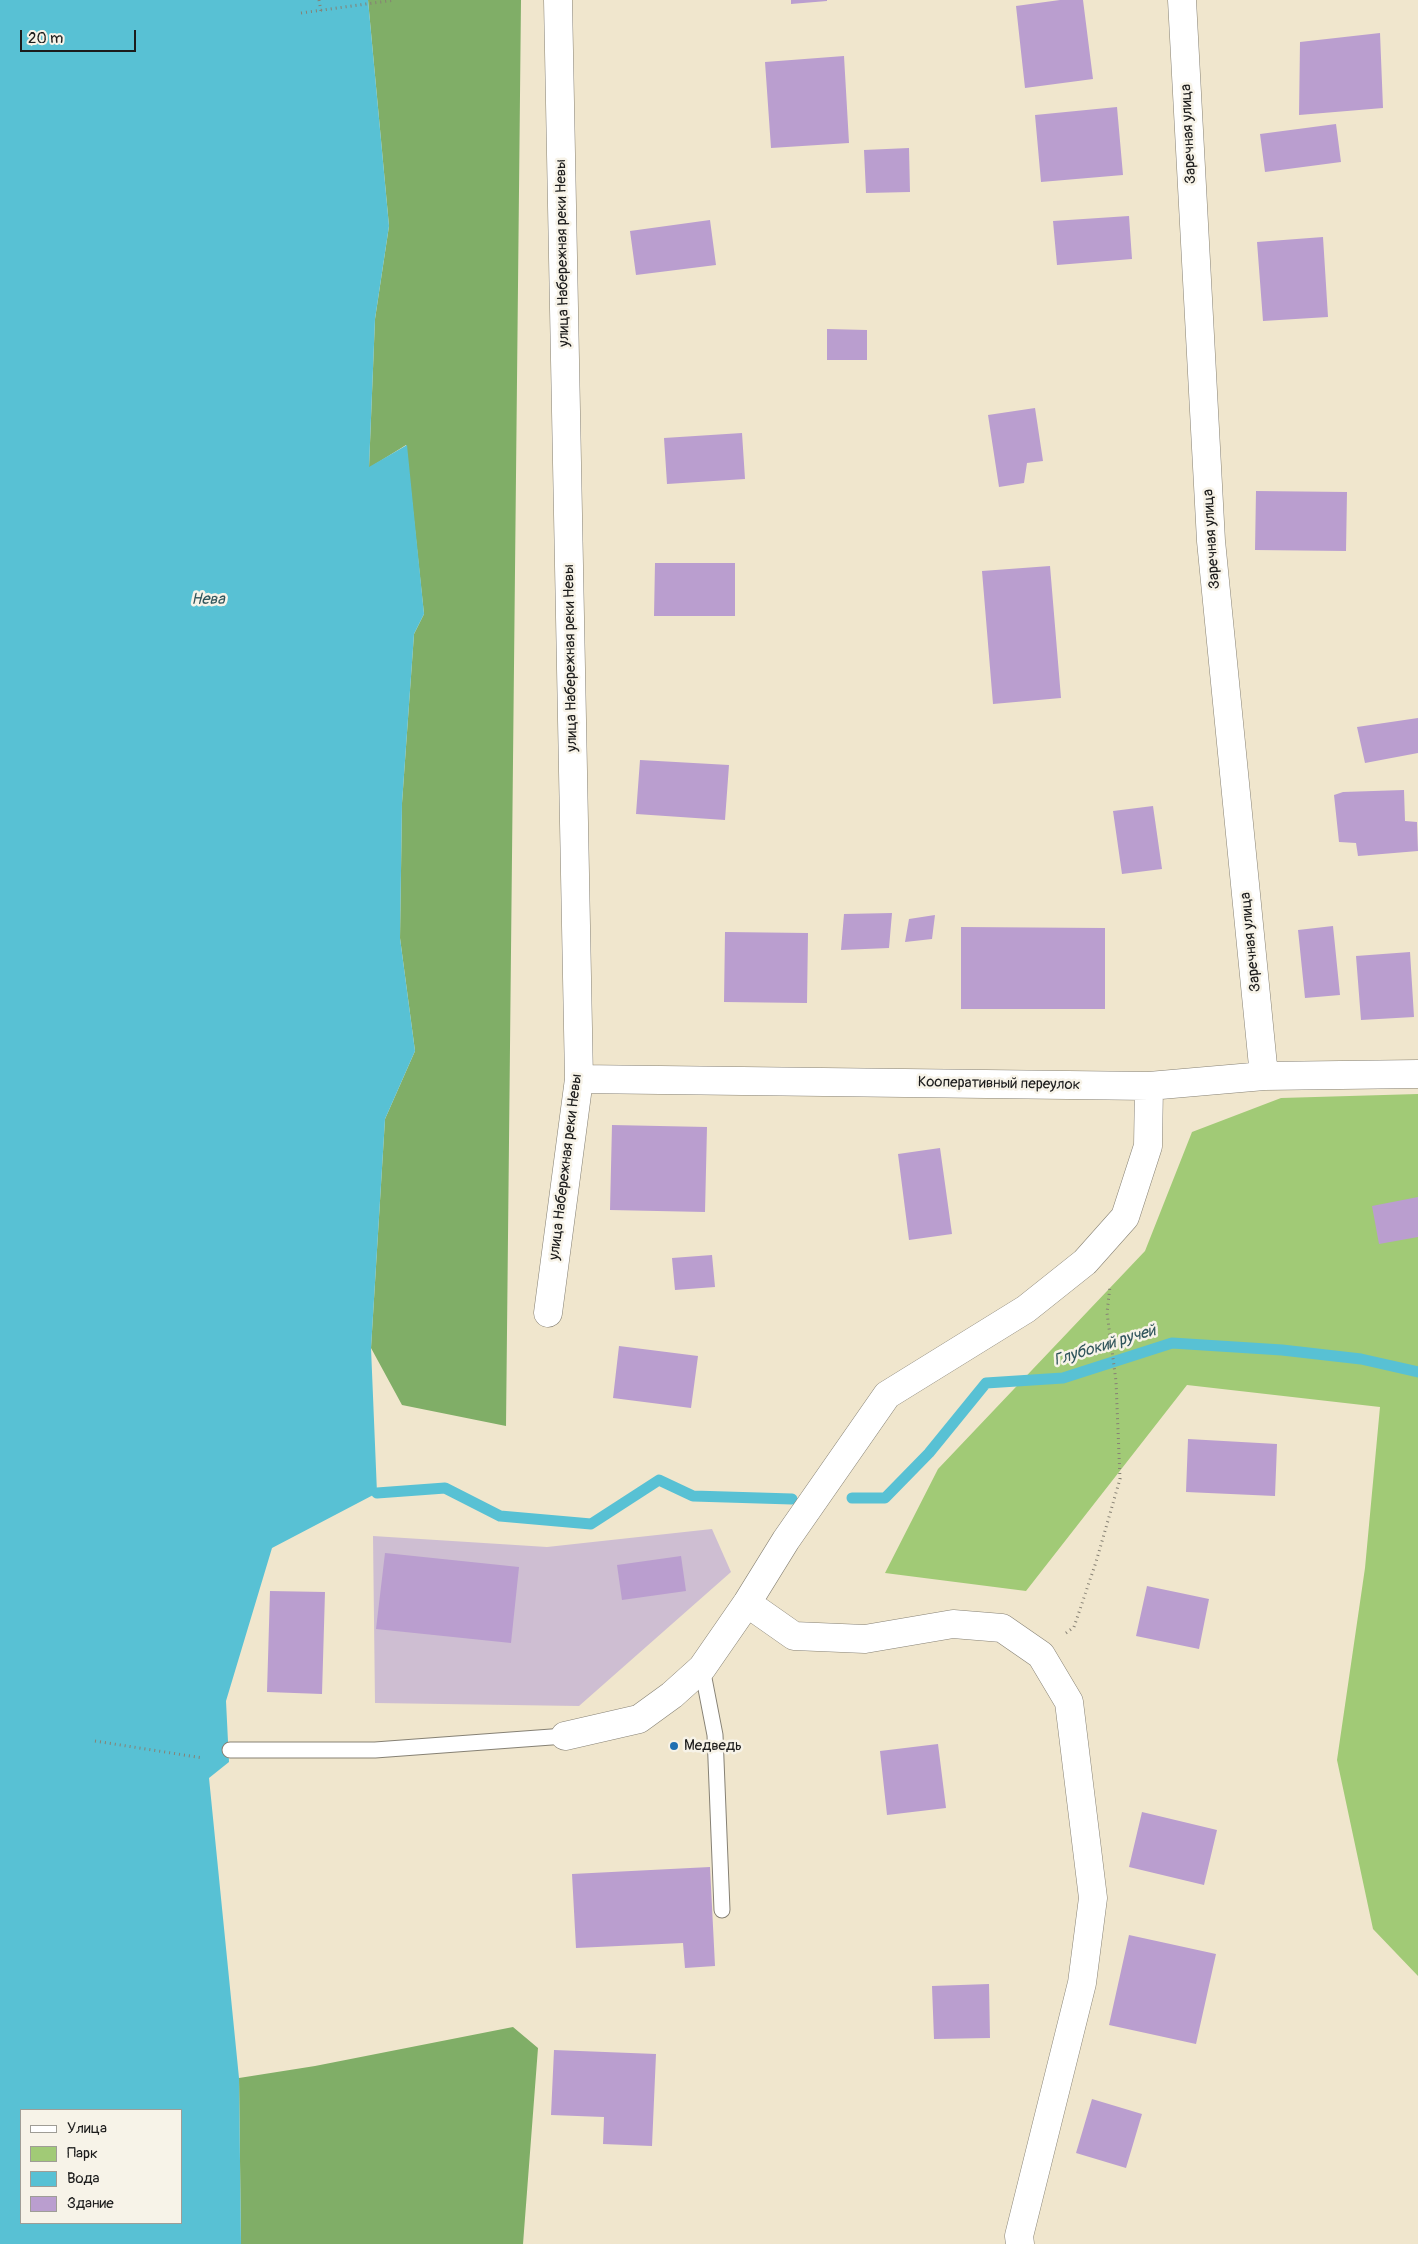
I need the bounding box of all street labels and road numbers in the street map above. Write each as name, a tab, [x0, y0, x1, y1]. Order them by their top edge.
street label: Заречная улица	[1177, 84, 1201, 184]
street label: улица Набережная реки Невы	[552, 159, 574, 347]
street label: Заречная улица	[1200, 488, 1224, 590]
street label: улица Набережная реки Невы	[560, 564, 582, 752]
street label: Заречная улица	[1237, 891, 1265, 993]
street label: улица Набережная реки Невы	[546, 1073, 586, 1261]
street label: Кооперативный переулок	[918, 1074, 1080, 1094]

